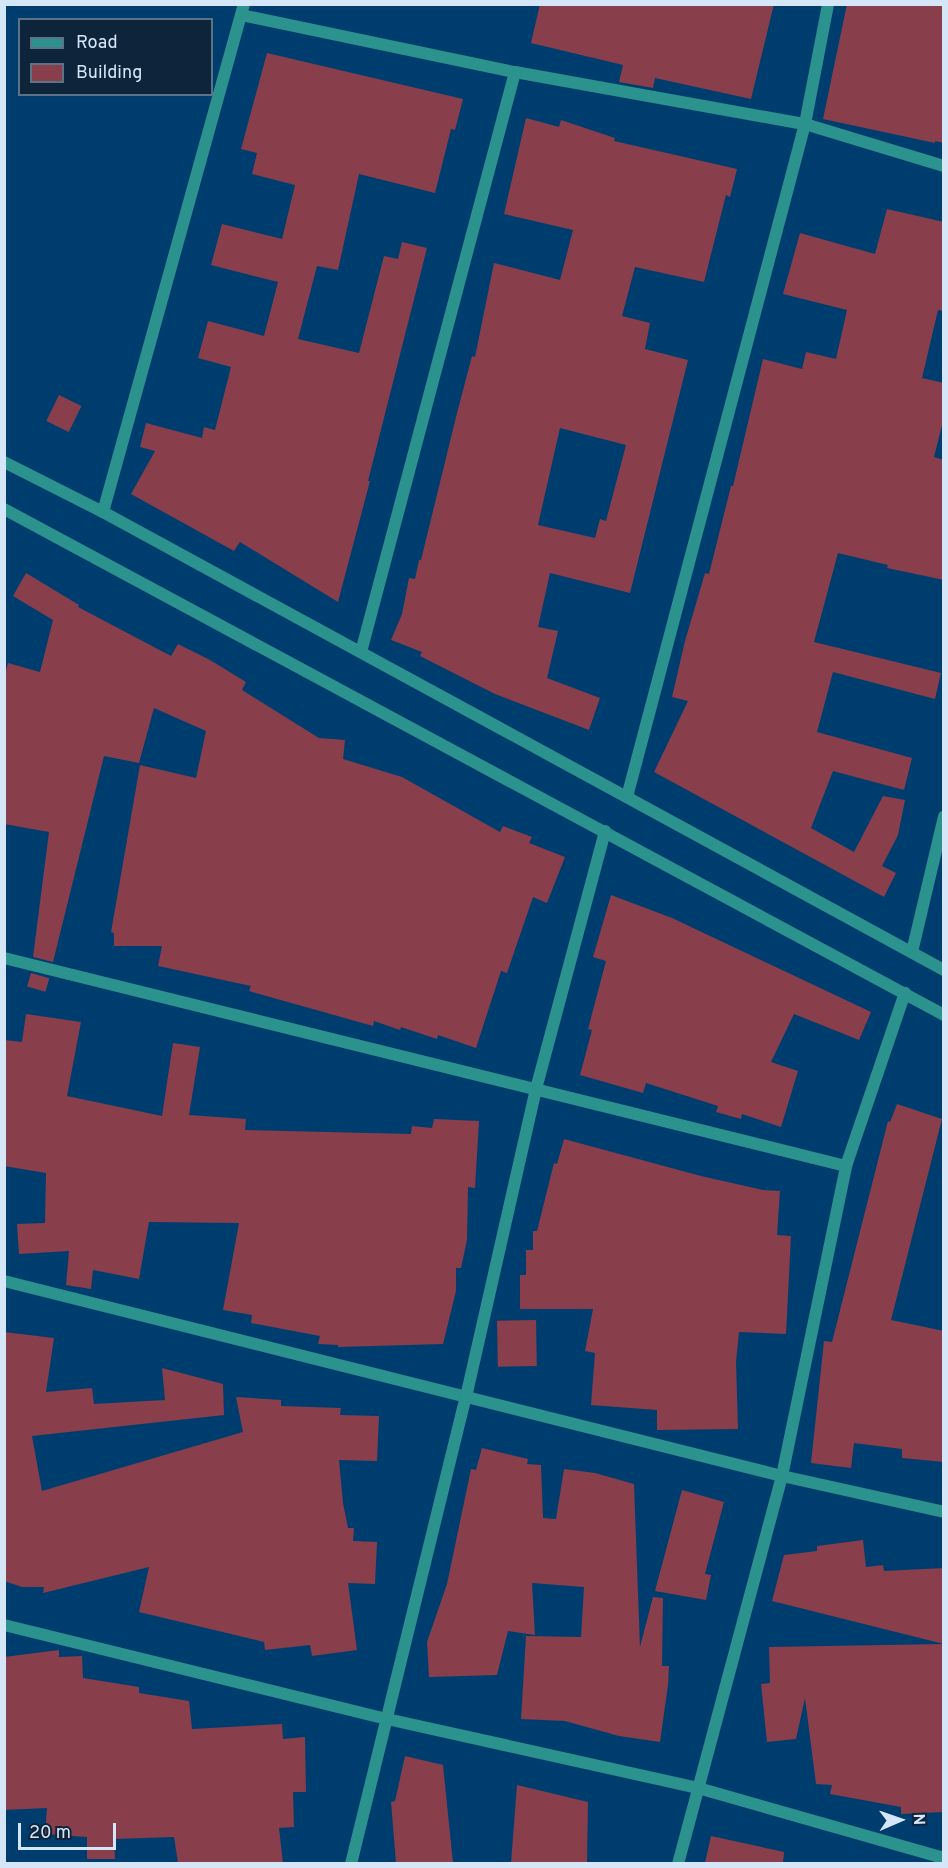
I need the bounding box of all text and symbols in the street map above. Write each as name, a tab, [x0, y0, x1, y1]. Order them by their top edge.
legend	[18, 18, 213, 96]
text: Road	[76, 32, 118, 55]
text: Building	[76, 62, 142, 85]
north arrow	[870, 1790, 930, 1850]
scale bar	[21, 1811, 118, 1849]
text: N	[908, 1813, 928, 1825]
text: 20 m	[29, 1822, 71, 1845]

